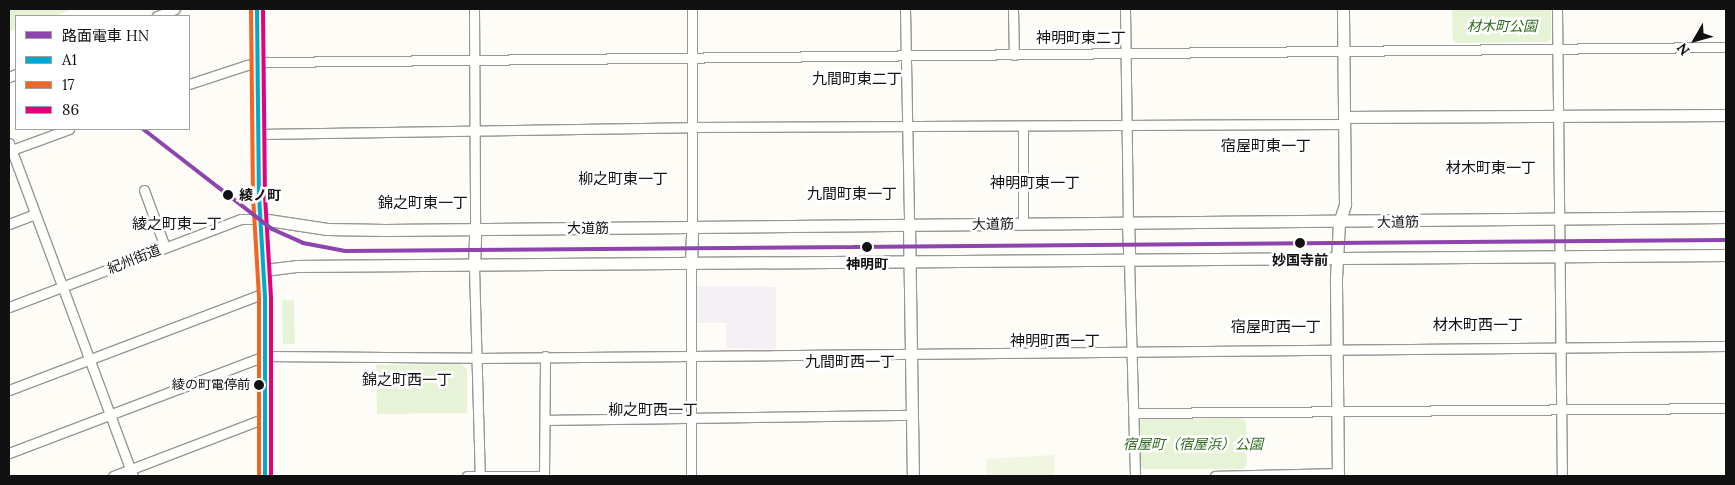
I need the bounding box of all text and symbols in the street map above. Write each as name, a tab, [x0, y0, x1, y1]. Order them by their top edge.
legend	[15, 15, 190, 130]
north arrow	[1670, 15, 1720, 65]
park label: 材木町公園	[1467, 18, 1537, 34]
text: 路面電車 HN	[62, 26, 149, 45]
district label: 神明町東二丁	[1036, 29, 1126, 47]
text: N	[1673, 39, 1694, 59]
text: A1	[62, 50, 77, 69]
district label: 九間町東二丁	[812, 70, 902, 88]
text: 17	[62, 75, 74, 94]
text: 86	[62, 100, 79, 119]
district label: 宿屋町東一丁	[1221, 137, 1311, 155]
district label: 材木町東一丁	[1446, 159, 1536, 177]
district label: 柳之町東一丁	[578, 170, 668, 188]
district label: 神明町東一丁	[990, 174, 1080, 192]
district label: 九間町東一丁	[807, 185, 897, 203]
place label: 綾ノ町	[239, 187, 281, 203]
marker: 綾ノ町	[221, 188, 235, 202]
district label: 錦之町東一丁	[378, 194, 468, 212]
street label: 大道筋	[1377, 213, 1419, 231]
district label: 綾之町東一丁	[132, 215, 222, 233]
street label: 大道筋	[972, 215, 1014, 233]
street label: 大道筋	[567, 220, 609, 236]
marker: 妙国寺前	[1293, 236, 1307, 250]
marker: 神明町	[860, 240, 874, 254]
street label: 紀州街道	[105, 241, 163, 277]
place label: 妙国寺前	[1272, 252, 1328, 268]
place label: 神明町	[846, 256, 888, 272]
district label: 材木町西一丁	[1433, 316, 1523, 334]
district label: 宿屋町西一丁	[1231, 318, 1321, 336]
district label: 神明町西一丁	[1010, 332, 1100, 350]
district label: 九間町西一丁	[805, 353, 895, 371]
district label: 錦之町西一丁	[362, 371, 452, 389]
place label: 綾の町電停前	[172, 377, 250, 393]
marker: 綾の町電停前	[254, 380, 264, 390]
district label: 柳之町西一丁	[608, 401, 698, 419]
park label: 宿屋町（宿屋浜）公園	[1123, 436, 1263, 452]

